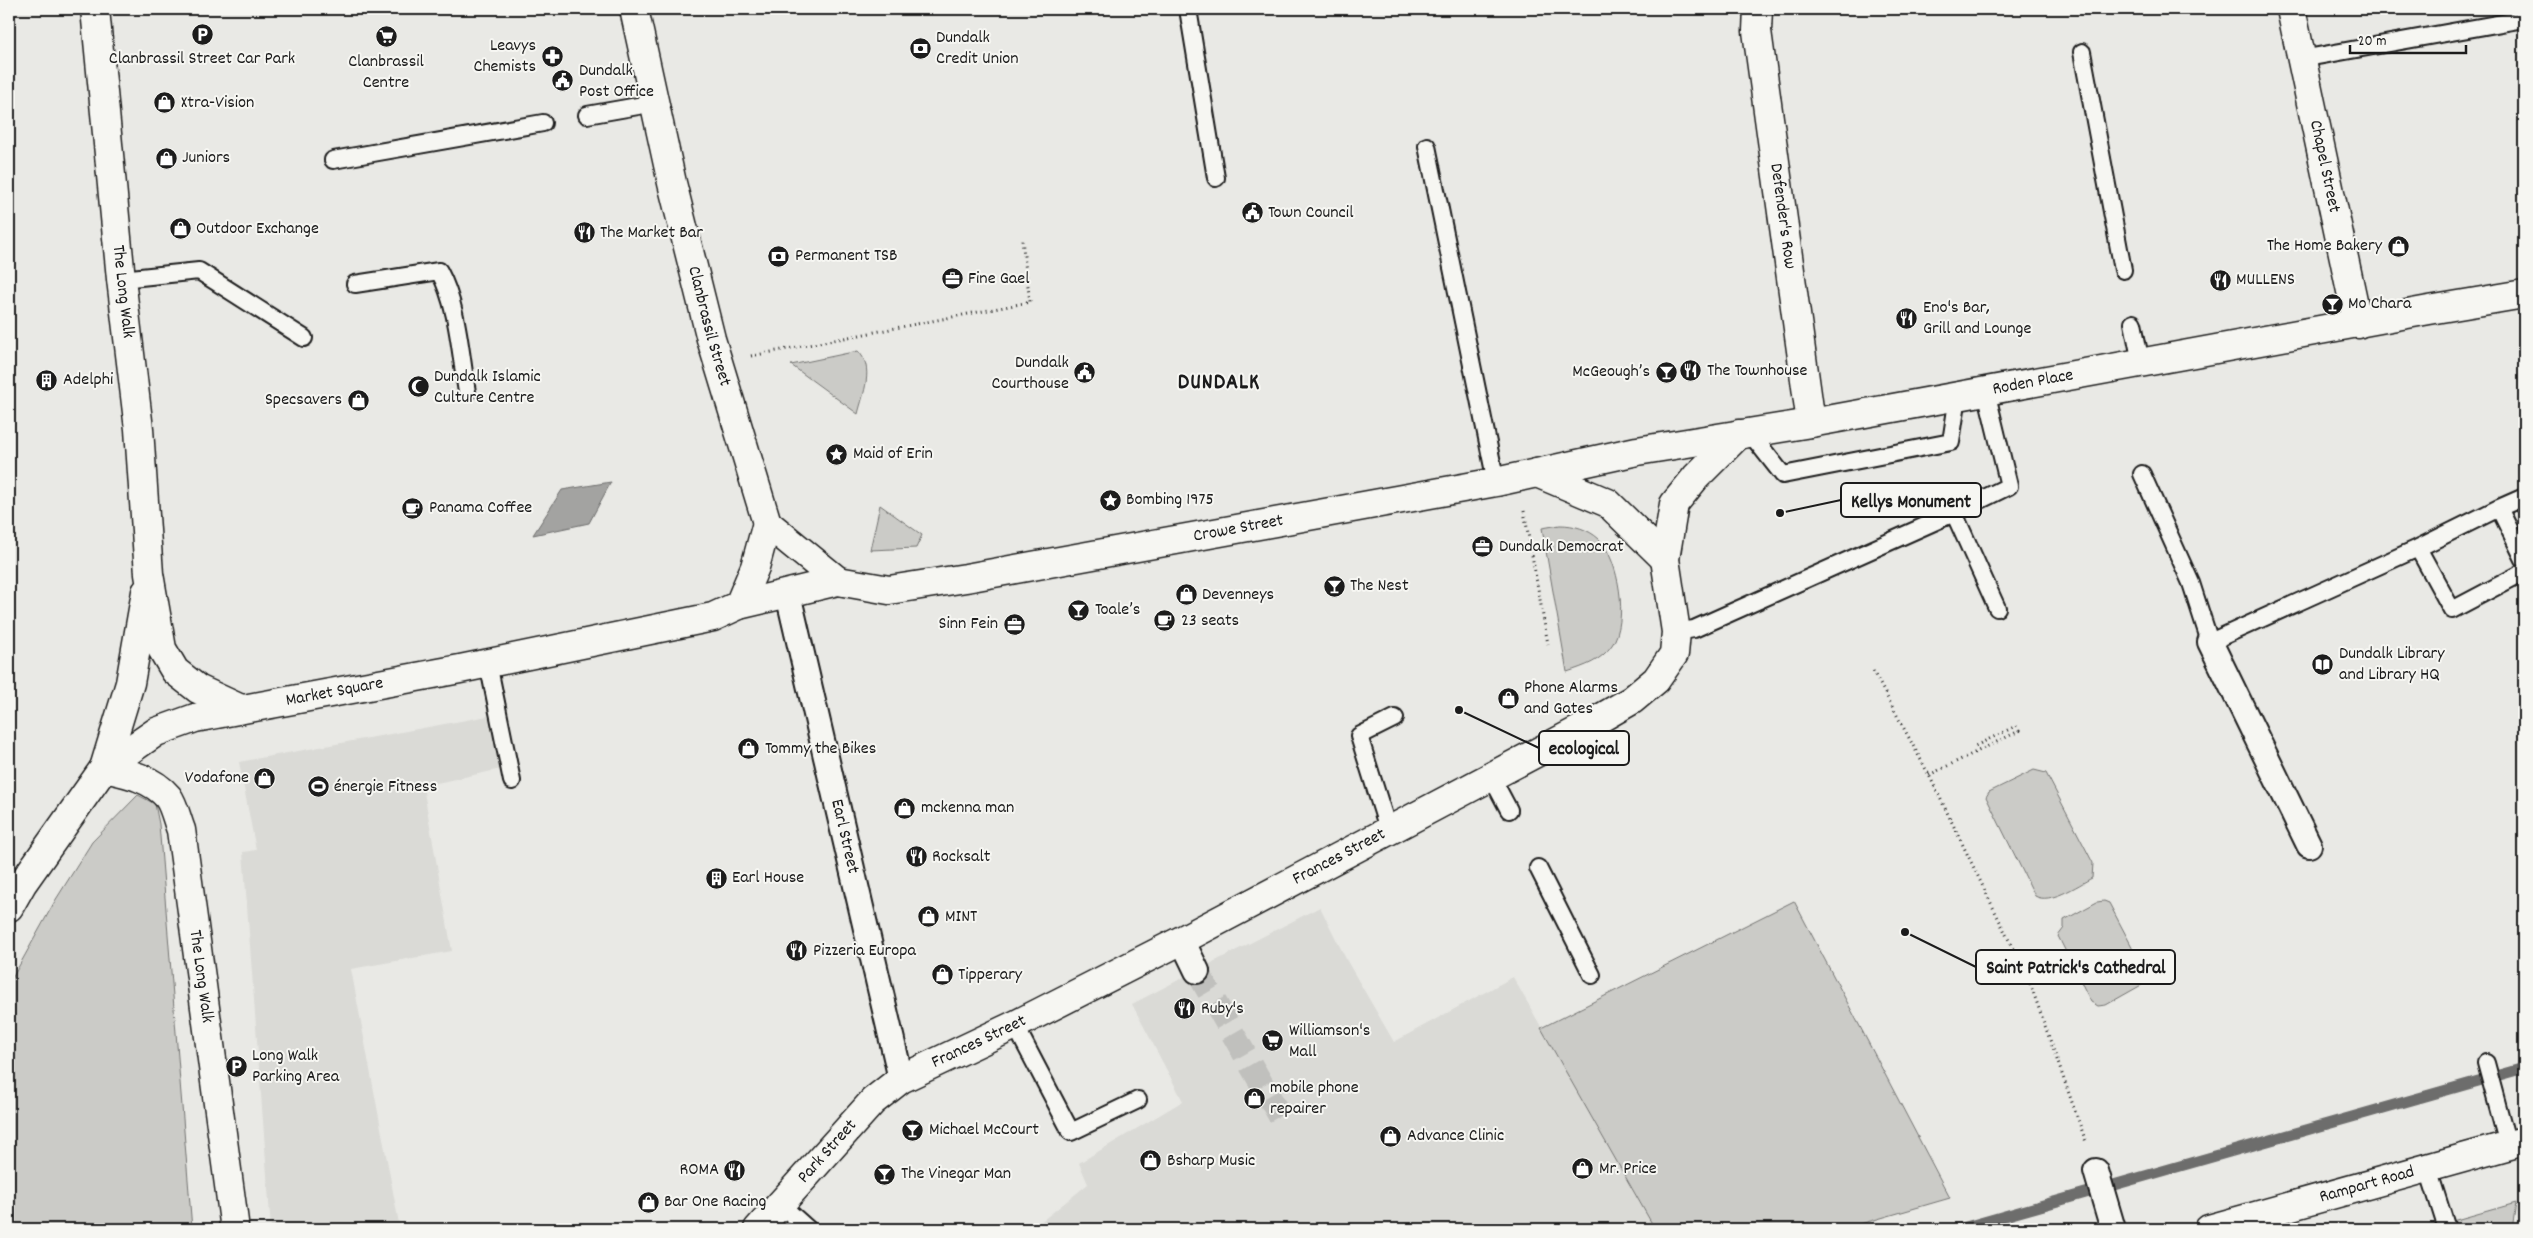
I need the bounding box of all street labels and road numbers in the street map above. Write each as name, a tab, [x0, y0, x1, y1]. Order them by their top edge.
street label: Chapel Street	[2302, 118, 2347, 215]
street label: Defender's Row	[1763, 162, 1802, 271]
street label: The Long Walk	[105, 244, 141, 340]
street label: Clanbrassil Street	[681, 263, 737, 390]
street label: Roden Place	[1990, 363, 2075, 402]
street label: Crowe Street	[1191, 508, 1286, 549]
street label: Market Square	[284, 671, 385, 713]
street label: Earl Street	[824, 797, 865, 876]
street label: Frances Street	[1288, 822, 1391, 892]
street label: The Long Walk	[182, 928, 219, 1025]
street label: Frances Street	[927, 1009, 1031, 1075]
street label: Park Street	[792, 1114, 863, 1189]
street label: Rampart Road	[2317, 1160, 2417, 1210]

